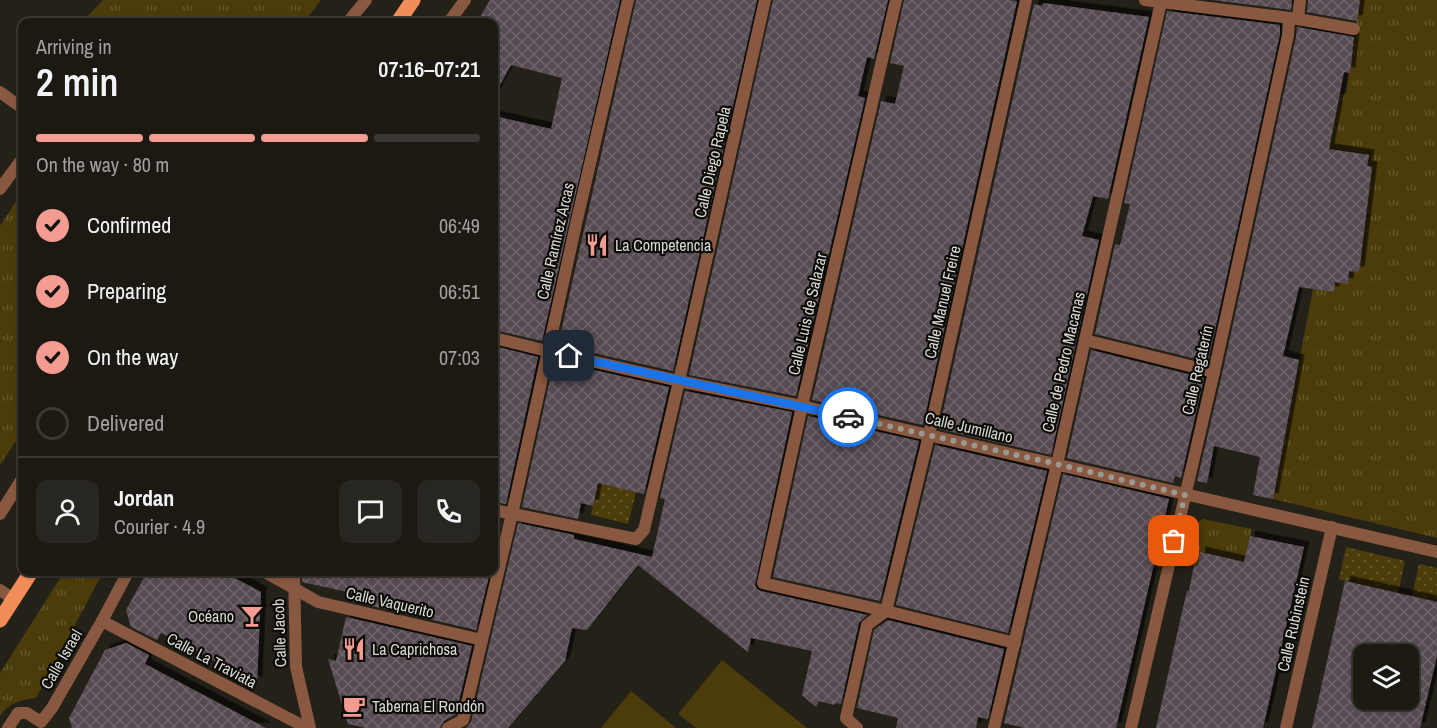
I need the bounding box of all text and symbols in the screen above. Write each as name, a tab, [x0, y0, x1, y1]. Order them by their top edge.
text: Arriving in	[36, 33, 112, 60]
text: 07:16–07:21	[378, 54, 480, 84]
text: 2 min	[36, 56, 118, 108]
street label: Calle Diego Rapela	[688, 103, 736, 220]
text: On the way · 80 m	[36, 151, 169, 178]
street label: Calle Ramírez Arcas	[531, 180, 579, 302]
icon: check	[36, 209, 69, 242]
text: Confirmed	[87, 210, 171, 240]
text: 06:49	[439, 212, 480, 239]
restaurant icon: La Competencia	[584, 232, 610, 258]
place label: La Competencia	[615, 234, 712, 256]
street label: Calle Manuel Freire	[918, 243, 966, 361]
street label: Calle Luis de Salazar	[782, 250, 832, 377]
icon: check	[36, 275, 69, 308]
text: Preparing	[87, 276, 166, 306]
text: 06:51	[439, 278, 480, 305]
street label: Calle de Pedro Macanas	[1036, 290, 1090, 434]
street label: Calle Regaterín	[1176, 323, 1218, 417]
pin	[543, 330, 594, 381]
icon: home	[552, 339, 585, 372]
icon: check	[36, 341, 69, 374]
text: On the way	[87, 342, 178, 372]
text: 07:03	[439, 344, 480, 371]
courier	[818, 387, 878, 447]
icon: car	[832, 401, 865, 434]
street label: Calle Jumillano	[923, 406, 1015, 448]
text: Delivered	[87, 408, 164, 438]
button: person	[36, 480, 99, 543]
button: chat	[339, 480, 402, 543]
button: phone	[417, 480, 480, 543]
text: Jordan	[114, 483, 174, 513]
text: Courier · 4.9	[114, 513, 205, 540]
pin	[1148, 515, 1199, 566]
icon: bag	[1157, 524, 1190, 557]
street label: Calle Rubinstein	[1271, 574, 1315, 674]
street label: Calle Vaquerito	[344, 581, 436, 623]
street label: Calle Jacob	[267, 598, 291, 668]
bar icon: Océano	[239, 603, 265, 629]
place label: Océano	[188, 605, 234, 627]
street label: Calle Israel	[35, 625, 87, 693]
street label: Calle La Traviata	[163, 627, 262, 693]
restaurant icon: La Caprichosa	[341, 636, 367, 662]
place label: La Caprichosa	[372, 638, 458, 660]
map controls	[1353, 644, 1419, 710]
button: layers	[1353, 644, 1419, 710]
cafe icon: Taberna El Rondón	[341, 693, 367, 719]
place label: Taberna El Rondón	[372, 695, 485, 717]

